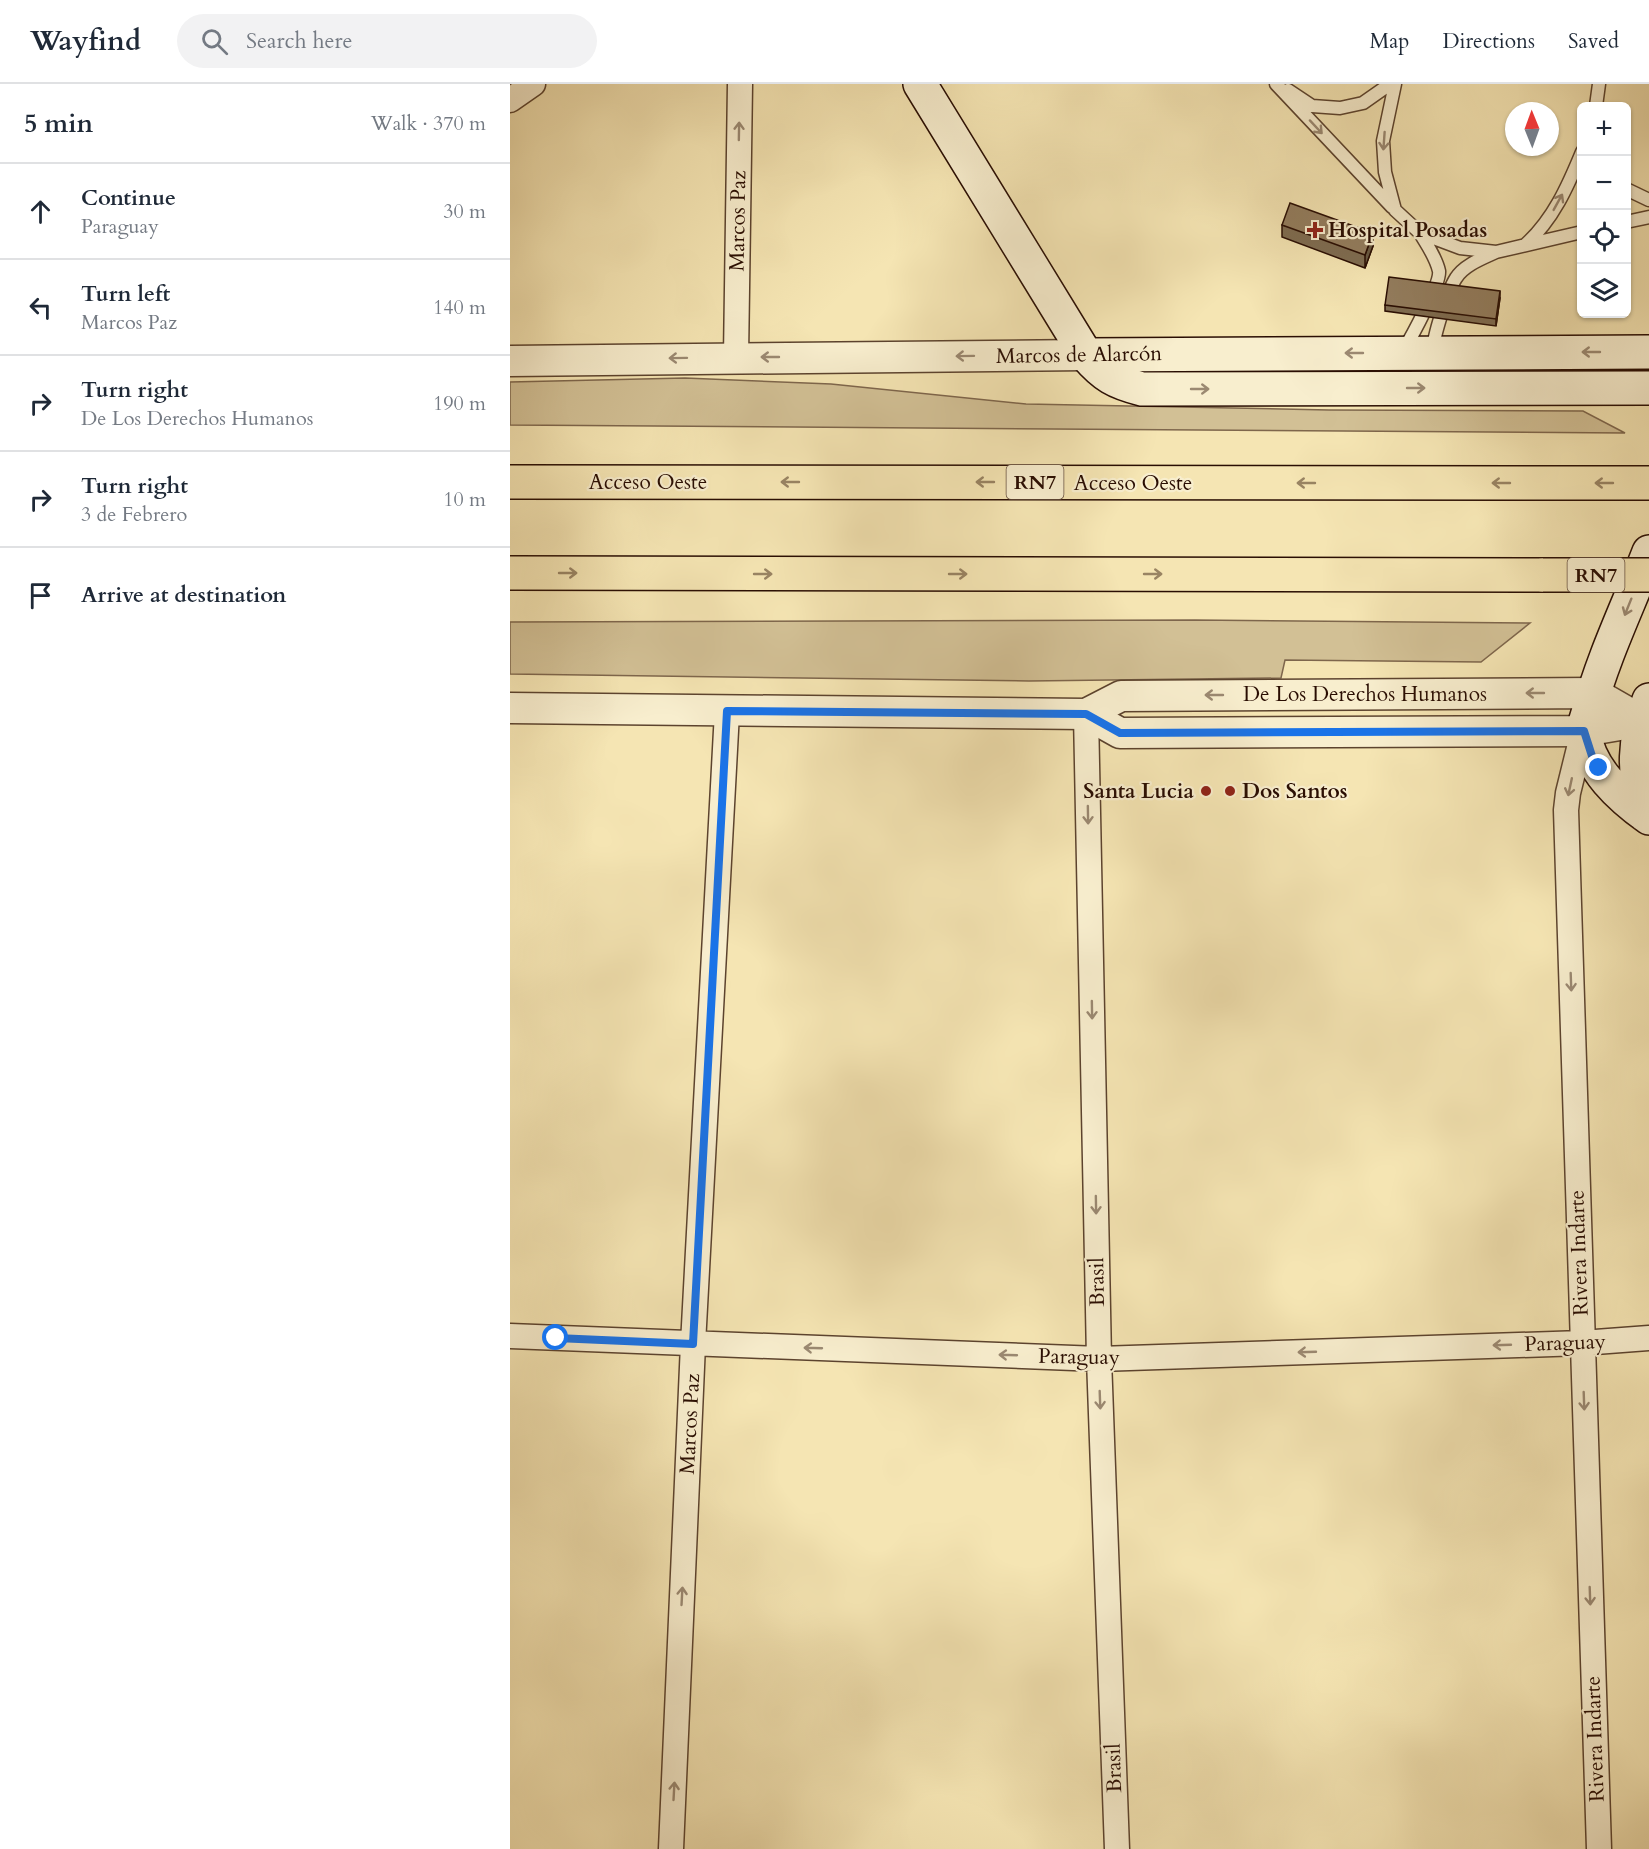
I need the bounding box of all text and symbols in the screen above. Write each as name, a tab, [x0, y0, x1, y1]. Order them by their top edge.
search box	[177, 14, 597, 68]
text: Wayfind	[30, 22, 141, 60]
icon: search	[198, 25, 231, 58]
text: Search here	[246, 26, 353, 56]
text: Map	[1369, 27, 1409, 56]
text: Directions	[1442, 27, 1535, 56]
text: Saved	[1568, 27, 1619, 56]
north arrow	[1505, 102, 1559, 156]
map controls	[1577, 102, 1631, 318]
button: +	[1577, 102, 1631, 156]
text: 5 min	[24, 106, 93, 141]
text: Walk · 370 m	[371, 110, 486, 137]
one-way arrow	[1309, 119, 1323, 134]
one-way arrow	[733, 121, 745, 141]
one-way arrow	[1378, 131, 1389, 151]
button: −	[1577, 156, 1631, 210]
street label: Marcos Paz	[723, 170, 753, 272]
text: Continue	[81, 183, 176, 213]
one-way arrow	[1553, 194, 1564, 212]
icon: ahead	[24, 195, 57, 228]
text: 30 m	[443, 198, 486, 225]
button: locate	[1577, 210, 1631, 264]
text: Paraguay	[81, 213, 159, 240]
place label: Hospital Posadas	[1328, 216, 1487, 245]
marker: Hospital Posadas	[1306, 221, 1324, 239]
button: layers	[1577, 264, 1631, 318]
text: Turn left	[81, 279, 170, 309]
icon: left	[24, 291, 57, 324]
text: 140 m	[433, 294, 486, 321]
text: Marcos Paz	[81, 309, 177, 336]
street label: Marcos de Alarcón	[996, 339, 1162, 371]
one-way arrow	[1581, 346, 1601, 358]
one-way arrow	[1344, 347, 1364, 358]
one-way arrow	[955, 350, 975, 362]
one-way arrow	[760, 351, 780, 363]
one-way arrow	[668, 352, 688, 364]
text: Turn right	[81, 375, 188, 405]
one-way arrow	[1406, 382, 1426, 394]
one-way arrow	[1190, 383, 1210, 395]
icon: right	[24, 387, 57, 420]
text: 190 m	[433, 390, 486, 417]
text: De Los Derechos Humanos	[81, 405, 313, 432]
road number: RN7	[1006, 465, 1064, 499]
street label: Acceso Oeste	[589, 468, 707, 497]
street label: Acceso Oeste	[1074, 469, 1192, 498]
text: Turn right	[81, 471, 188, 501]
one-way arrow	[781, 476, 801, 488]
one-way arrow	[976, 476, 996, 488]
one-way arrow	[1297, 477, 1317, 489]
one-way arrow	[1492, 477, 1512, 489]
one-way arrow	[1595, 477, 1615, 489]
icon: right	[24, 483, 57, 516]
text: 10 m	[443, 486, 486, 513]
text: 3 de Febrero	[81, 501, 187, 528]
road number: RN7	[1568, 558, 1624, 592]
one-way arrow	[558, 567, 578, 579]
one-way arrow	[753, 568, 773, 580]
one-way arrow	[948, 568, 968, 580]
one-way arrow	[1143, 568, 1163, 580]
icon: arrive	[24, 579, 57, 612]
text: Arrive at destination	[81, 580, 286, 610]
one-way arrow	[1621, 597, 1632, 615]
street label: De Los Derechos Humanos	[1243, 680, 1487, 709]
one-way arrow	[1526, 687, 1546, 699]
one-way arrow	[1205, 689, 1225, 701]
route end	[1585, 754, 1611, 780]
place label: Santa Lucia	[1083, 777, 1195, 806]
place label: Dos Santos	[1242, 777, 1347, 806]
one-way arrow	[1563, 778, 1575, 797]
marker: Santa Lucia	[1199, 784, 1213, 798]
marker: Dos Santos	[1223, 784, 1237, 798]
one-way arrow	[1082, 804, 1094, 824]
one-way arrow	[1565, 972, 1577, 992]
one-way arrow	[1086, 999, 1098, 1019]
street label: Rivera Indarte	[1562, 1189, 1596, 1317]
one-way arrow	[1090, 1194, 1101, 1214]
street label: Brasil	[1082, 1257, 1112, 1307]
route start	[542, 1324, 568, 1350]
street label: Paraguay	[1524, 1327, 1606, 1359]
one-way arrow	[1493, 1340, 1513, 1351]
street label: Paraguay	[1038, 1342, 1120, 1372]
one-way arrow	[803, 1343, 823, 1354]
one-way arrow	[1298, 1346, 1318, 1357]
one-way arrow	[998, 1350, 1018, 1361]
street label: Marcos Paz	[673, 1372, 707, 1475]
one-way arrow	[1094, 1389, 1106, 1409]
one-way arrow	[1578, 1391, 1589, 1411]
one-way arrow	[677, 1586, 688, 1606]
one-way arrow	[1585, 1586, 1596, 1606]
street label: Rivera Indarte	[1578, 1675, 1612, 1803]
street label: Brasil	[1099, 1743, 1129, 1793]
one-way arrow	[668, 1781, 679, 1801]

